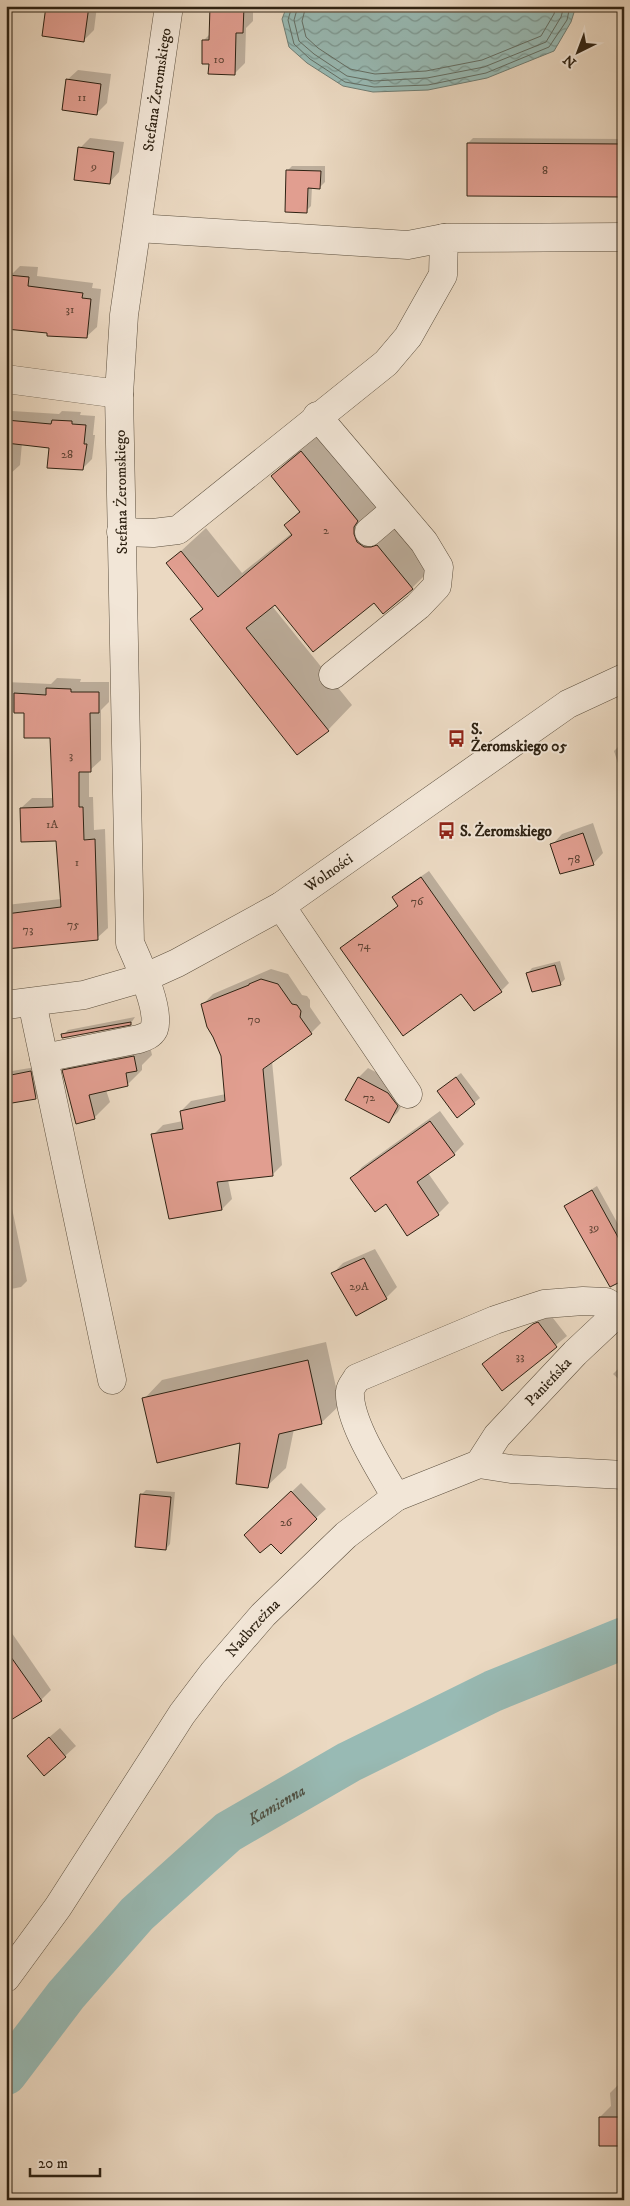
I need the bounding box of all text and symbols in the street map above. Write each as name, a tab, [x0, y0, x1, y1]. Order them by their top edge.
street label: Stefana Żeromskiego	[139, 27, 176, 153]
north arrow	[552, 28, 602, 78]
text: N	[559, 50, 580, 71]
house number: 10	[214, 52, 224, 67]
house number: 11	[78, 90, 86, 105]
house number: 9	[90, 159, 97, 174]
house number: 8	[542, 163, 548, 178]
house number: 31	[66, 302, 74, 317]
street label: Stefana Żeromskiego	[111, 430, 132, 554]
house number: 28	[61, 447, 73, 462]
house number: 2	[323, 523, 329, 538]
place label: S. Żeromskiego 05	[471, 720, 567, 756]
bus stop icon: S. Żeromskiego 05	[447, 728, 467, 748]
house number: 3	[69, 748, 73, 763]
house number: 1A	[46, 817, 58, 832]
bus stop icon: S. Żeromskiego	[436, 821, 456, 841]
place label: S. Żeromskiego	[460, 821, 552, 841]
street label: Wolności	[300, 849, 357, 897]
house number: 78	[568, 852, 580, 867]
house number: 1	[75, 855, 79, 870]
house number: 76	[411, 894, 424, 909]
house number: 75	[67, 917, 79, 932]
house number: 73	[23, 922, 33, 937]
house number: 74	[357, 938, 372, 953]
house number: 70	[248, 1012, 260, 1027]
house number: 72	[363, 1090, 375, 1105]
house number: 39	[589, 1220, 599, 1235]
house number: 29A	[349, 1279, 369, 1294]
house number: 33	[516, 1349, 524, 1364]
street label: Panieńska	[521, 1353, 576, 1410]
house number: 26	[280, 1515, 293, 1530]
street label: Nadbrzeżna	[222, 1595, 284, 1661]
water label: Kamienna	[243, 1780, 309, 1830]
scale bar	[30, 2146, 100, 2178]
text: 20 m	[38, 2154, 68, 2173]

